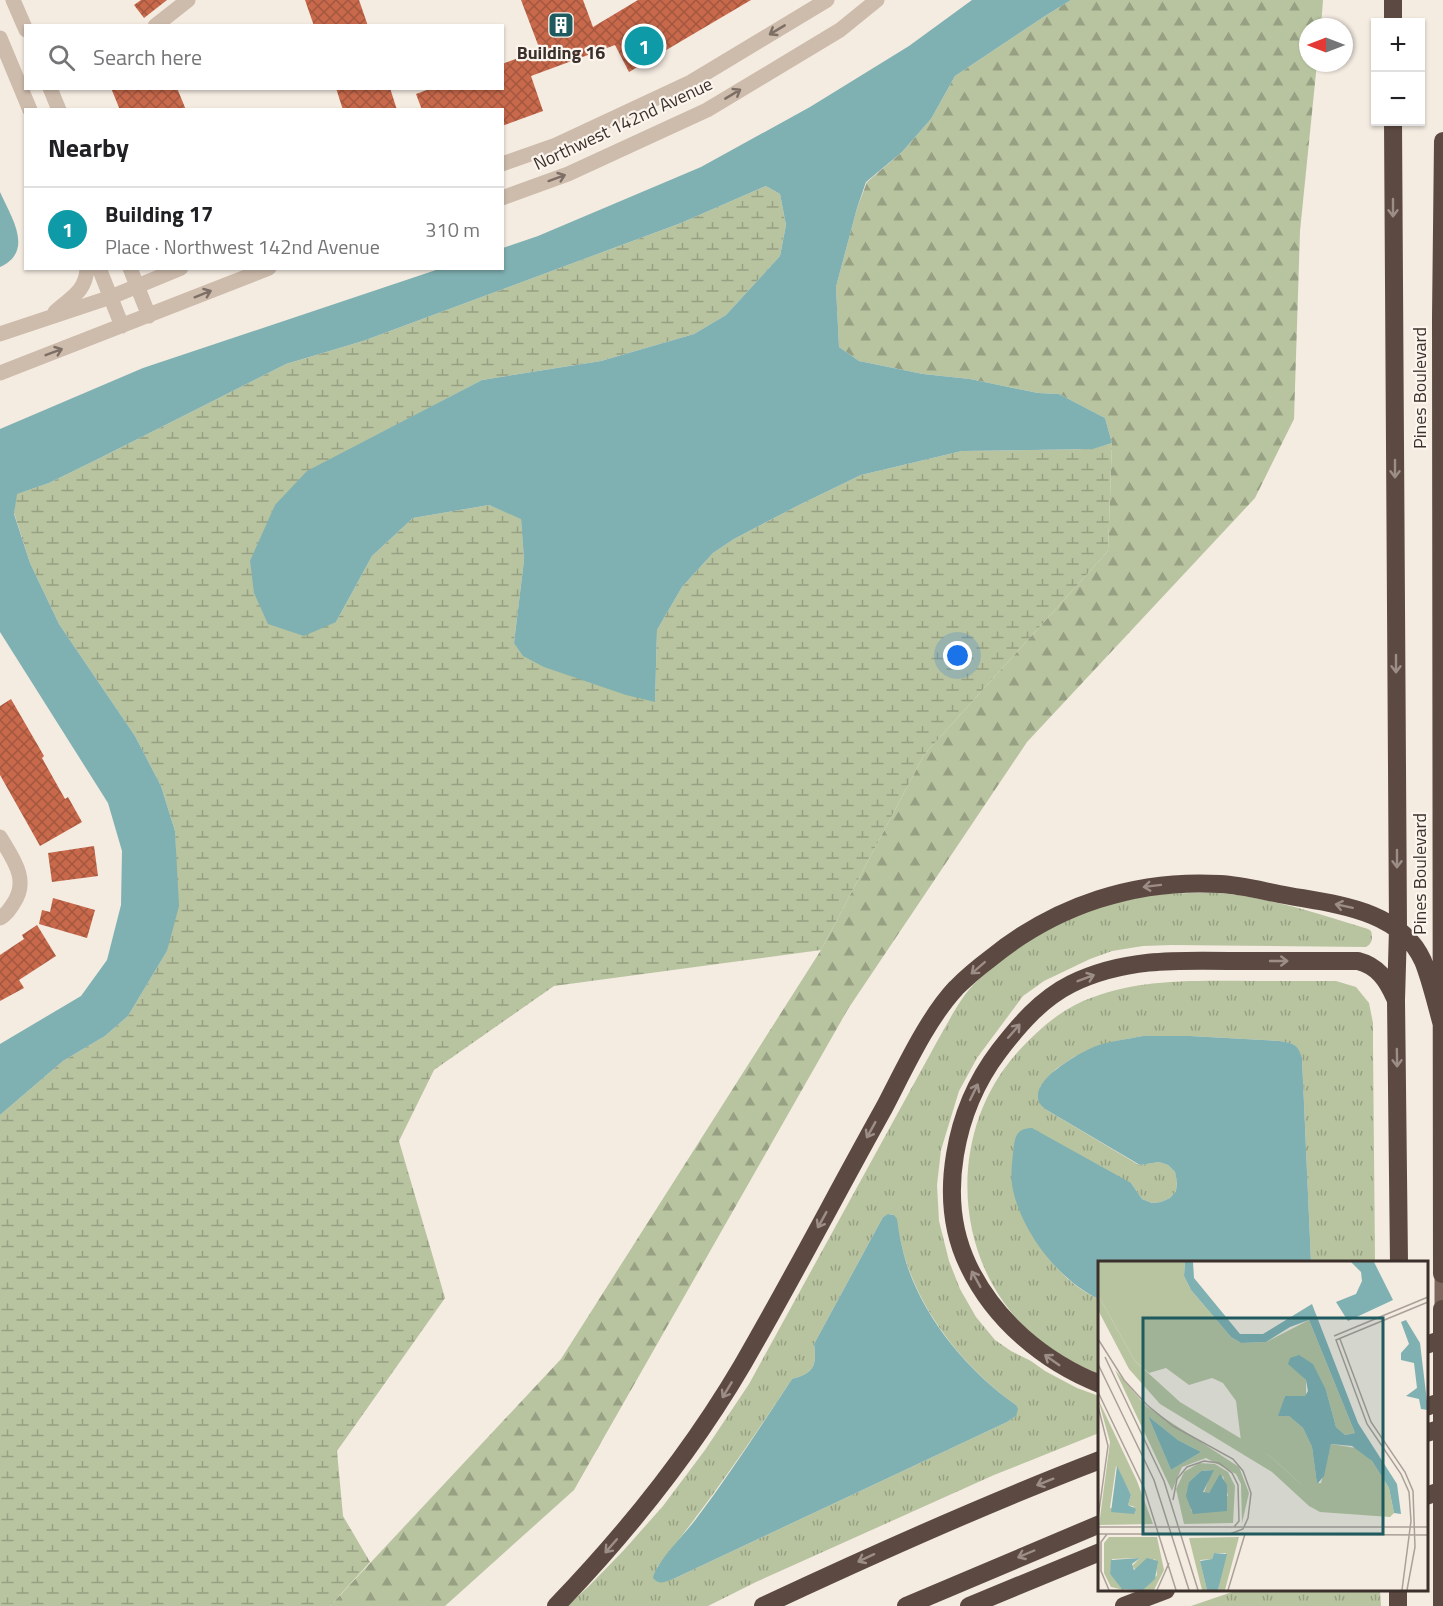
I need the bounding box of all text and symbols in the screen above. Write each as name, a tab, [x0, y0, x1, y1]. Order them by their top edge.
building icon: Building 16	[546, 10, 576, 40]
north arrow	[1299, 18, 1353, 72]
map controls	[1371, 18, 1425, 126]
button: +	[1371, 18, 1425, 72]
search box	[24, 24, 504, 90]
pin: 1	[624, 24, 664, 68]
one-way arrow	[769, 25, 786, 37]
place label: Building 16	[517, 39, 605, 66]
text: Search here	[93, 40, 202, 74]
icon: search	[45, 41, 78, 74]
street label: Northwest 142nd Avenue	[529, 70, 717, 177]
button: −	[1371, 72, 1425, 126]
one-way arrow	[724, 88, 741, 100]
text: Nearby	[48, 128, 129, 167]
one-way arrow	[548, 172, 566, 183]
text: Building 17	[105, 197, 213, 231]
one-way arrow	[1387, 197, 1399, 217]
text: 1	[62, 214, 73, 245]
text: 310 m	[425, 214, 480, 245]
text: Place · Northwest 142nd Avenue	[105, 231, 380, 262]
one-way arrow	[193, 288, 212, 299]
street label: Pines Boulevard	[1406, 327, 1433, 449]
one-way arrow	[45, 346, 63, 357]
one-way arrow	[1389, 458, 1401, 478]
your location	[943, 641, 972, 670]
one-way arrow	[1390, 653, 1402, 673]
street label: Pines Boulevard	[1406, 813, 1433, 935]
one-way arrow	[1391, 848, 1403, 868]
one-way arrow	[1142, 881, 1162, 892]
one-way arrow	[1335, 900, 1354, 912]
one-way arrow	[1268, 955, 1288, 967]
one-way arrow	[970, 962, 986, 975]
one-way arrow	[1077, 972, 1095, 983]
one-way arrow	[1008, 1023, 1021, 1039]
one-way arrow	[1391, 1048, 1402, 1068]
one-way arrow	[969, 1083, 981, 1101]
one-way arrow	[865, 1121, 877, 1138]
one-way arrow	[816, 1211, 828, 1228]
inset map	[1098, 1261, 1428, 1591]
one-way arrow	[970, 1271, 981, 1289]
one-way arrow	[1045, 1354, 1061, 1366]
one-way arrow	[721, 1381, 733, 1398]
one-way arrow	[1036, 1477, 1055, 1488]
one-way arrow	[604, 1538, 618, 1553]
one-way arrow	[1017, 1549, 1036, 1560]
one-way arrow	[857, 1553, 875, 1564]

